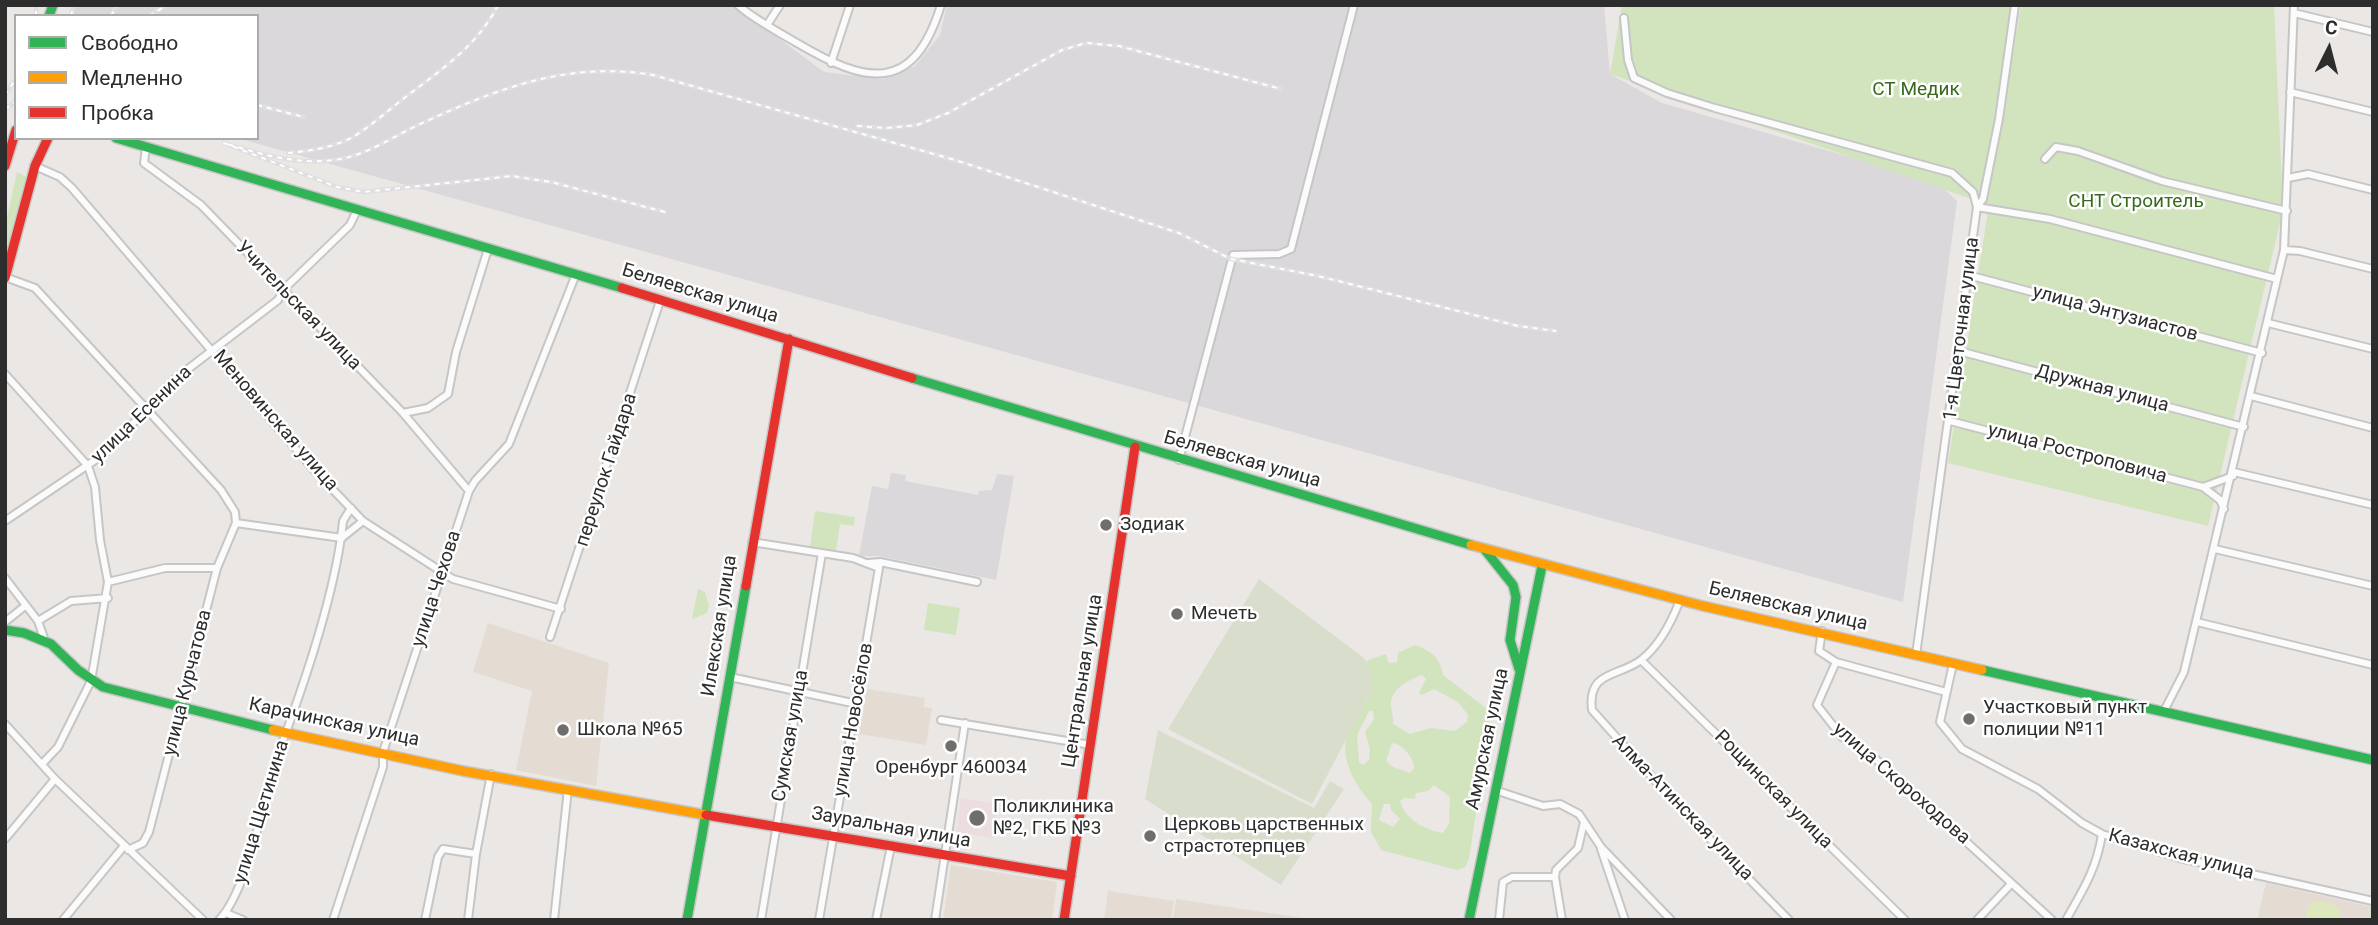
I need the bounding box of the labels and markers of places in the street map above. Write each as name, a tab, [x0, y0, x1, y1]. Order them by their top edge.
place label: Зодиак	[1120, 514, 1184, 536]
marker: Зодиак	[1098, 517, 1114, 533]
place label: Мечеть	[1191, 603, 1257, 625]
marker: Мечеть	[1169, 606, 1185, 622]
place label: Участковый пункт полиции №11	[1983, 697, 2147, 741]
marker: Участковый пункт полиции №11	[1961, 711, 1977, 727]
place label: Школа №65	[577, 719, 683, 741]
marker: Школа №65	[555, 722, 571, 738]
marker: Оренбург 460034	[943, 738, 959, 754]
place label: Оренбург 460034	[875, 757, 1027, 779]
place label: Поликлиника №2, ГКБ №3	[993, 796, 1114, 840]
marker: Поликлиника №2, ГКБ №3	[967, 808, 987, 828]
place label: Церковь царственных страстотерпцев	[1164, 814, 1364, 858]
marker: Церковь царственных страстотерпцев	[1142, 828, 1158, 844]

